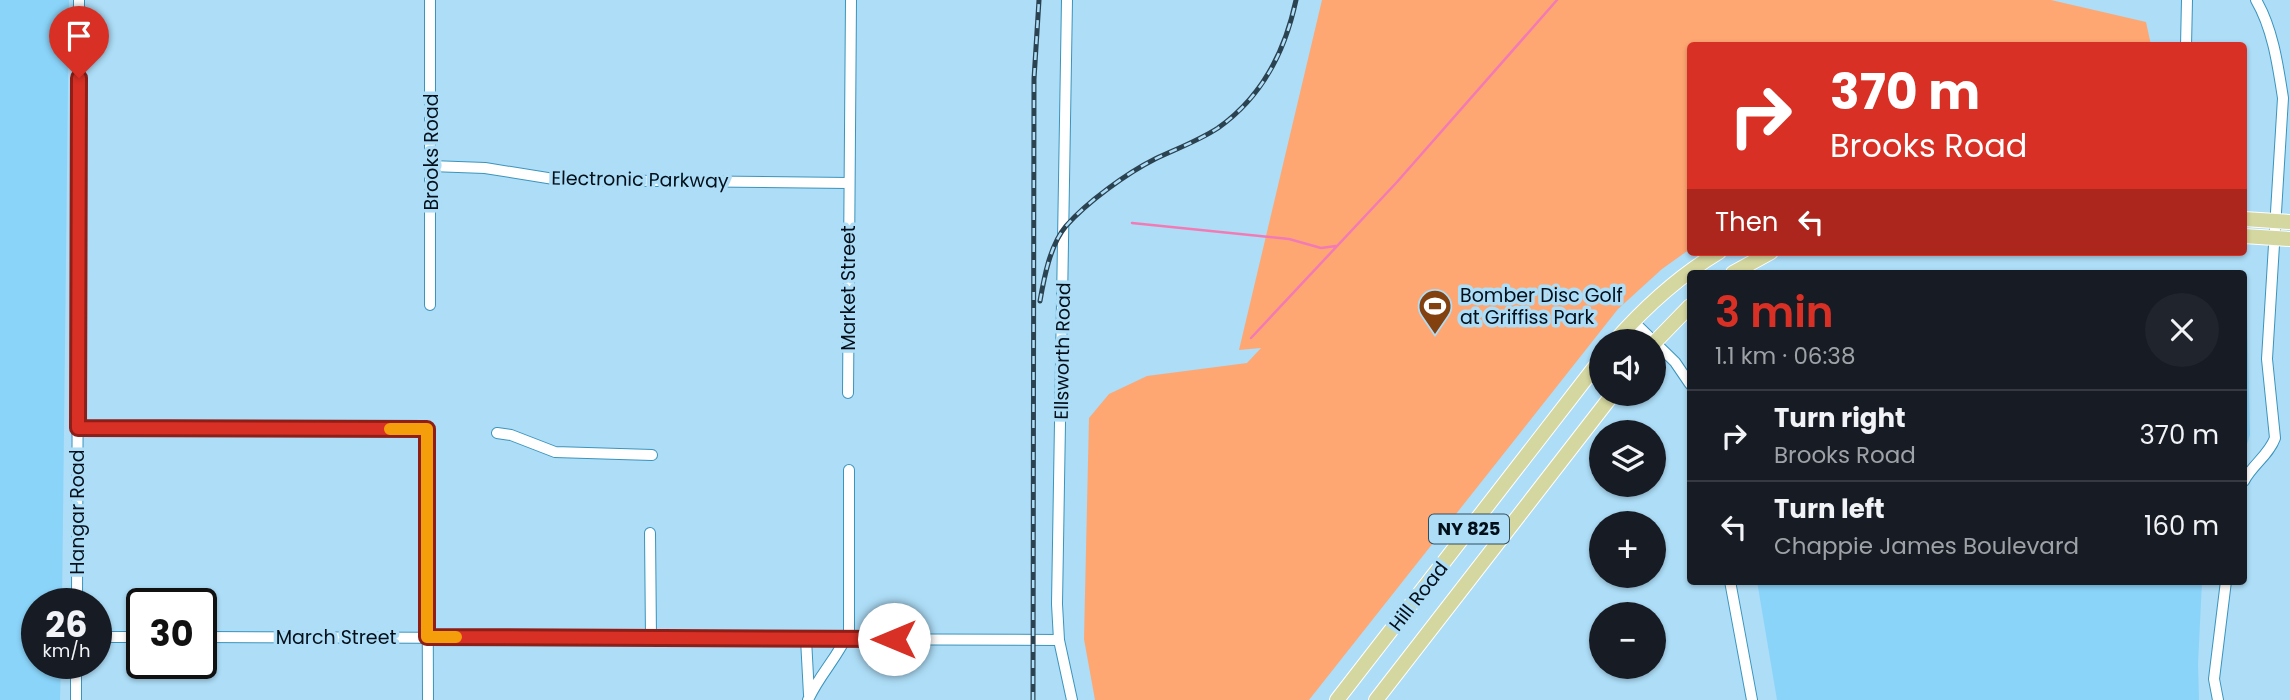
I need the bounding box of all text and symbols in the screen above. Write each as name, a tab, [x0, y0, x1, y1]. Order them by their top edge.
pin	[49, 6, 109, 78]
icon: arrive	[60, 17, 98, 55]
text: 370 m	[1830, 58, 1980, 126]
icon: right	[1715, 70, 1806, 161]
street label: Brooks Road	[418, 93, 445, 211]
text: Brooks Road	[1830, 123, 2027, 168]
street label: Electronic Parkway	[551, 164, 729, 195]
icon: left	[1792, 203, 1830, 241]
text: Then	[1715, 204, 1778, 240]
street label: Market Street	[835, 225, 862, 351]
street label: Ellsworth Road	[1048, 282, 1077, 420]
place label: Bomber Disc Golf at Griffiss Park	[1460, 282, 1623, 331]
text: 3 min	[1715, 283, 1834, 342]
sports icon: Bomber Disc Golf at Griffiss Park	[1416, 287, 1454, 336]
button: close	[2145, 293, 2219, 367]
map controls	[1589, 329, 1666, 679]
button: sound	[1589, 329, 1666, 406]
text: 1.1 km · 06:38	[1715, 340, 1855, 372]
text: Turn right	[1774, 400, 1906, 436]
icon: right	[1715, 417, 1753, 455]
text: 370 m	[2139, 417, 2219, 453]
button: layers	[1589, 420, 1666, 497]
text: Brooks Road	[1774, 439, 1916, 471]
street label: Hangar Road	[64, 449, 91, 575]
text: Turn left	[1774, 491, 1885, 527]
icon: left	[1715, 508, 1753, 546]
text: 160 m	[2144, 508, 2219, 544]
button: +	[1589, 511, 1666, 588]
road number: NY 825	[1429, 514, 1509, 544]
text: Chappie James Boulevard	[1774, 530, 2079, 562]
street label: Hill Road	[1383, 556, 1454, 637]
speed limit sign: 30	[126, 588, 217, 679]
text: 26	[45, 600, 88, 649]
position arrow	[857, 602, 931, 676]
button: −	[1589, 602, 1666, 679]
street label: March Street	[276, 624, 396, 651]
text: km/h	[43, 638, 90, 663]

